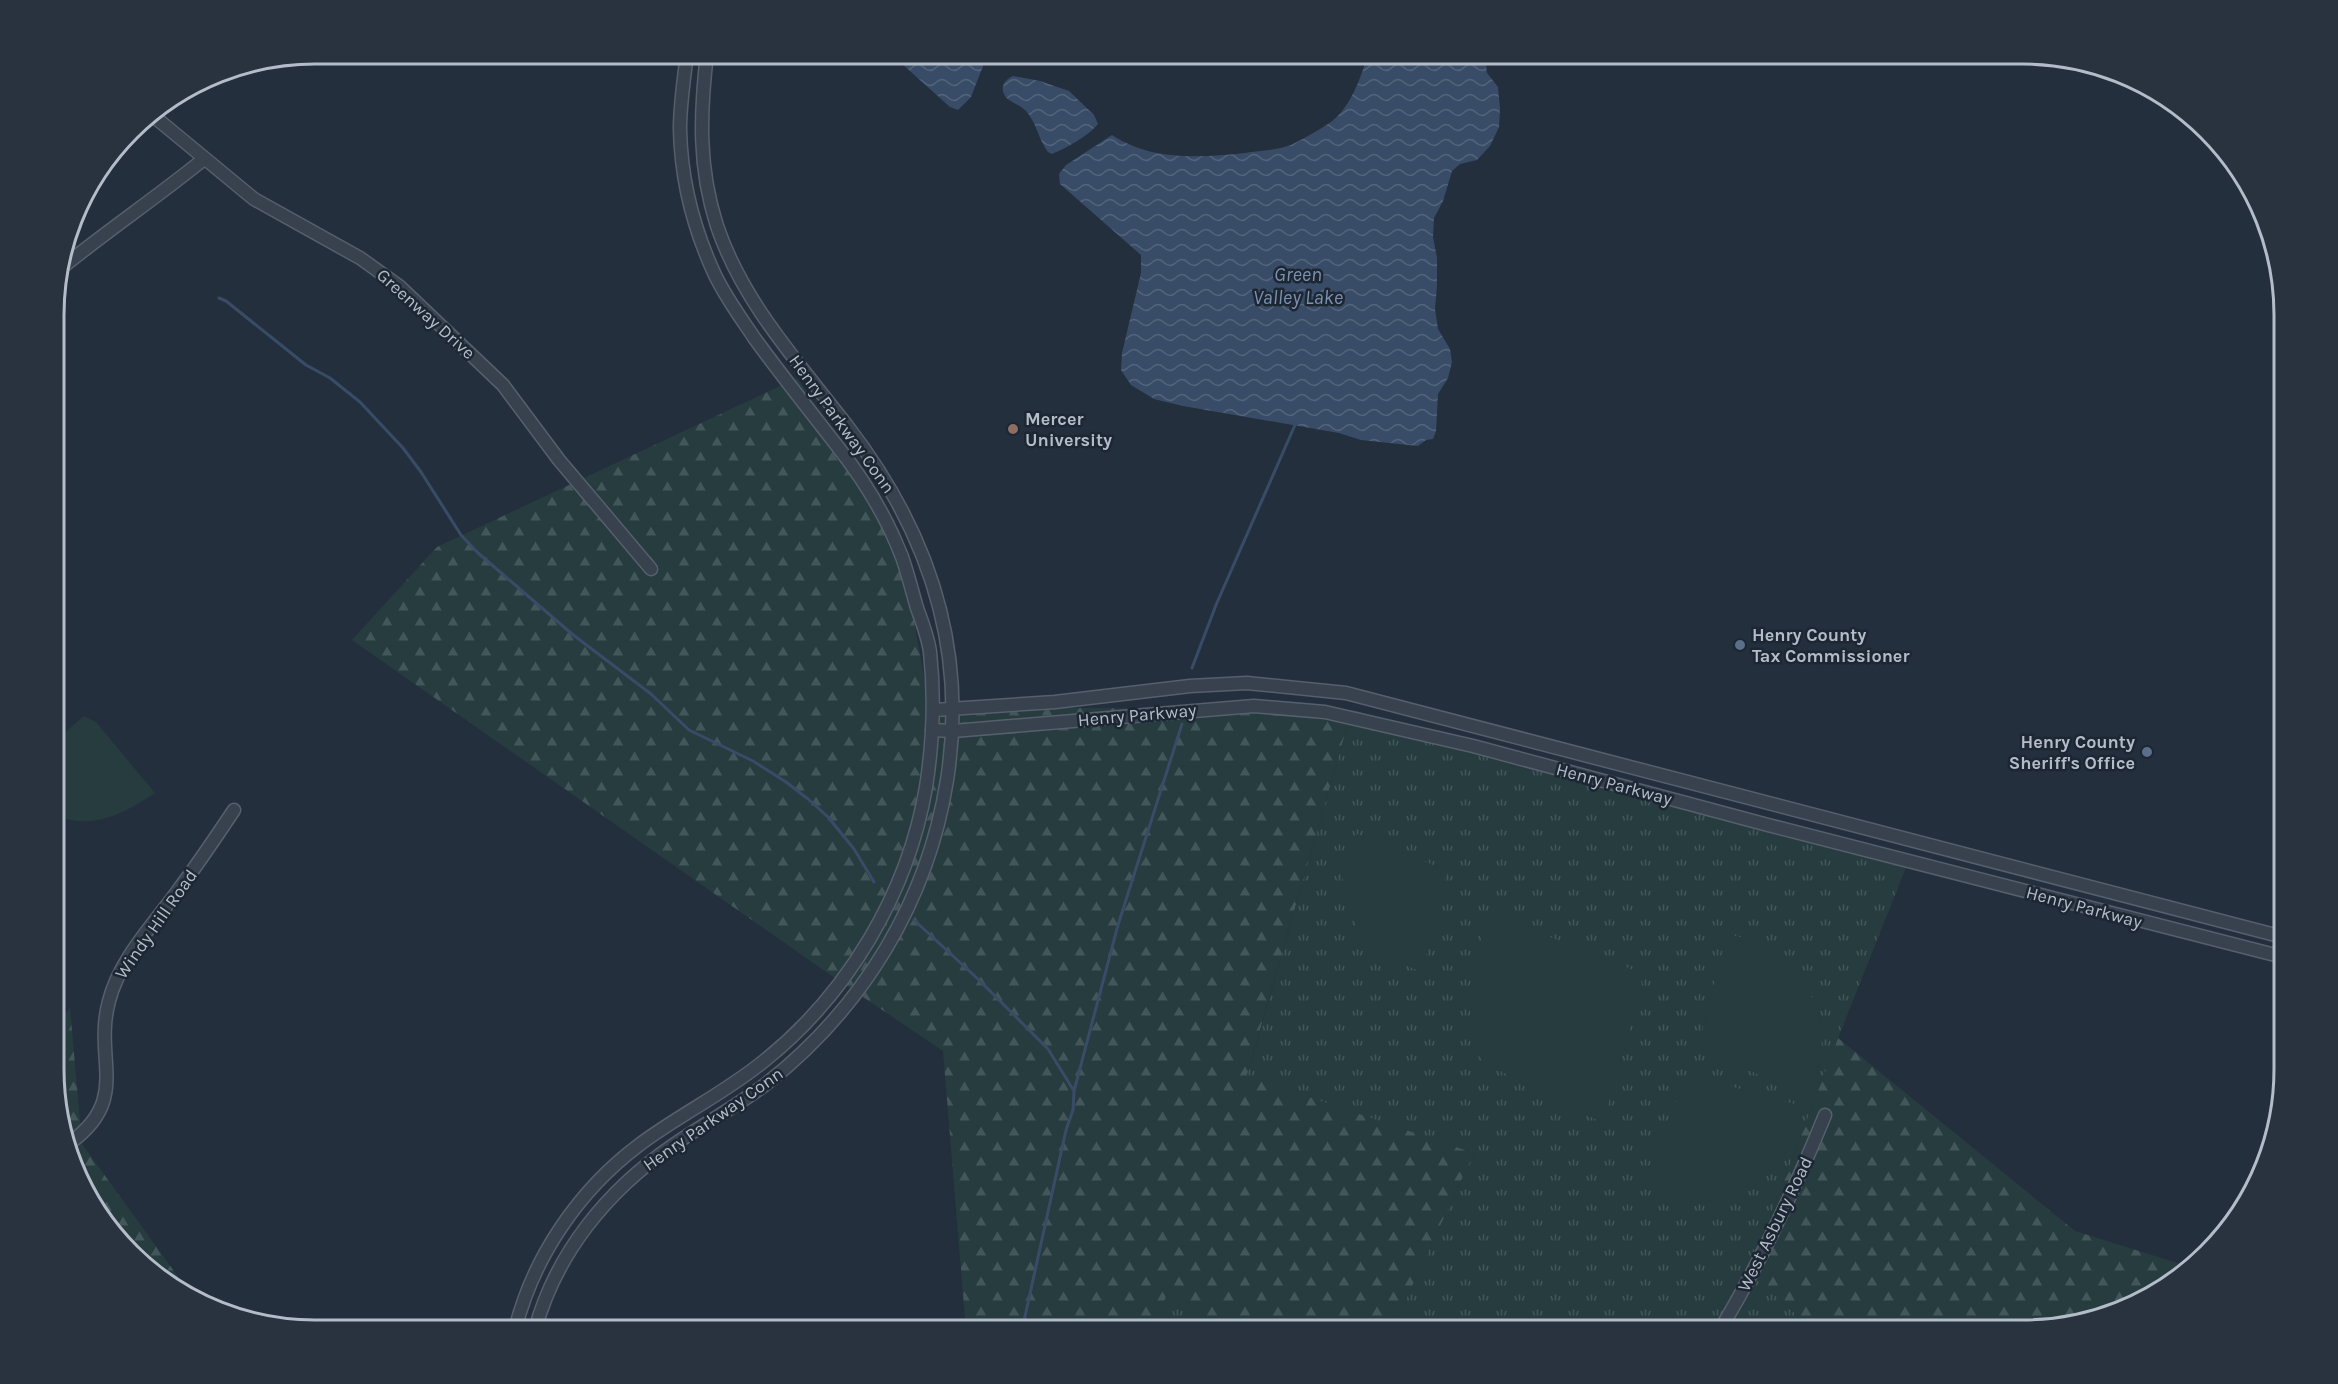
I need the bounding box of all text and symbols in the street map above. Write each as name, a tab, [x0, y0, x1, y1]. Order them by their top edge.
water label: Green Valley Lake	[1253, 263, 1343, 309]
street label: Greenway Drive	[372, 264, 480, 364]
street label: Henry Parkway Conn	[784, 350, 900, 498]
place label: Mercer University	[1025, 408, 1112, 451]
marker: Mercer University	[1006, 422, 1020, 436]
place label: Henry County Tax Commissioner	[1752, 624, 1909, 667]
marker: Henry County Tax Commissioner	[1733, 638, 1747, 652]
street label: Henry Parkway	[1077, 699, 1198, 731]
place label: Henry County Sheriff's Office	[2009, 731, 2135, 774]
marker: Henry County Sheriff's Office	[2140, 745, 2154, 759]
street label: Henry Parkway	[1554, 758, 1675, 810]
street label: Windy Hill Road	[110, 865, 202, 983]
street label: Henry Parkway	[2024, 881, 2145, 933]
street label: Henry Parkway Conn	[639, 1062, 787, 1176]
street label: West Asbury Road	[1733, 1153, 1817, 1295]

